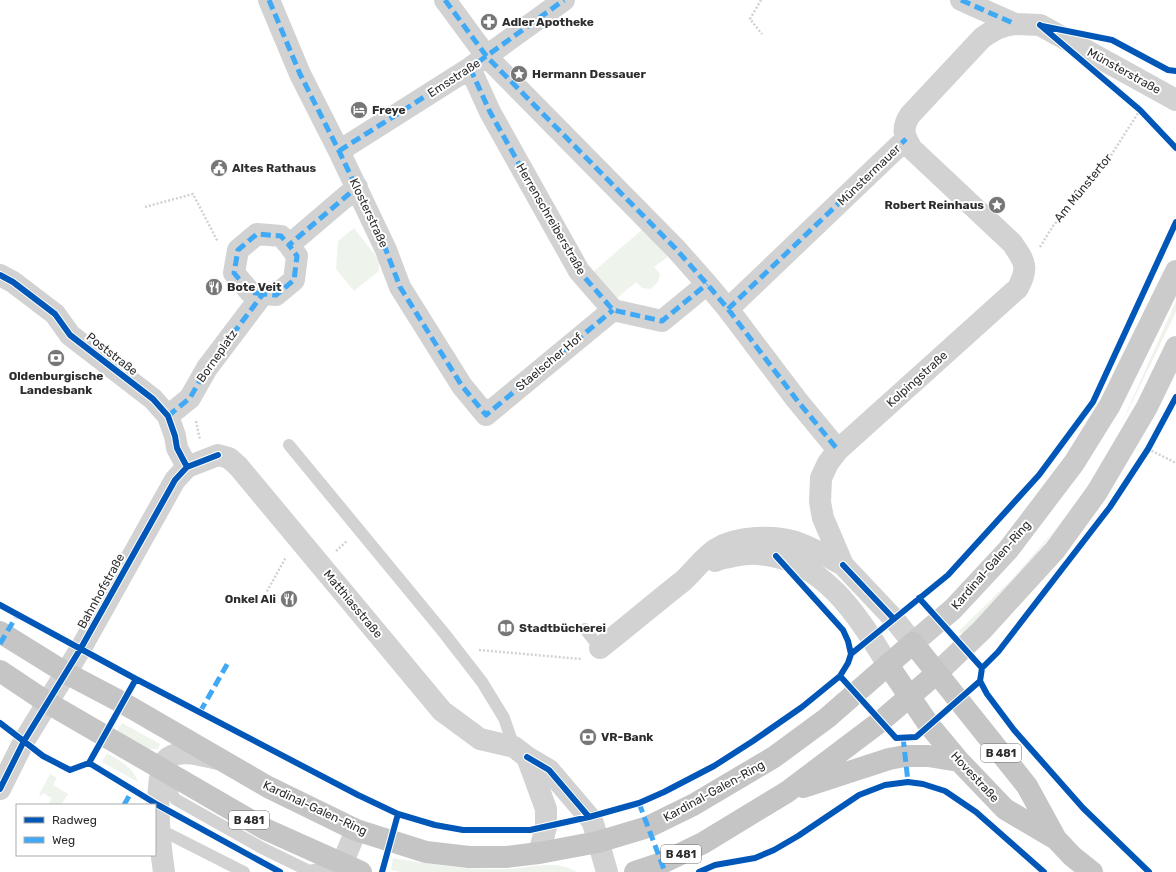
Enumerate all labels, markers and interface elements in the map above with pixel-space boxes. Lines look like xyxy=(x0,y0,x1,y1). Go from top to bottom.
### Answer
pharmacy icon: Adler Apotheke xyxy=(479,12,499,32)
place label: Adler Apotheke xyxy=(502,15,594,29)
street label: Münsterstraße xyxy=(1085,45,1163,97)
street label: Emsstraße xyxy=(425,56,483,100)
place icon: Hermann Dessauer xyxy=(509,64,529,84)
place label: Hermann Dessauer xyxy=(532,67,646,81)
hotel icon: Freye xyxy=(349,100,369,120)
place label: Freye xyxy=(372,103,406,117)
street label: Münstermauer xyxy=(835,141,904,208)
street label: Am Münstertor xyxy=(1051,151,1115,225)
public building icon: Altes Rathaus xyxy=(209,158,229,178)
place label: Altes Rathaus xyxy=(232,161,316,175)
street label: Herrenschreiberstraße xyxy=(513,161,589,278)
street label: Klosterstraße xyxy=(347,176,391,250)
place icon: Robert Reinhaus xyxy=(987,195,1007,215)
place label: Robert Reinhaus xyxy=(884,198,984,212)
restaurant icon: Bote Veit xyxy=(204,277,224,297)
place label: Bote Veit xyxy=(227,280,282,294)
street label: Borneplatz xyxy=(194,327,240,385)
street label: Poststraße xyxy=(84,330,141,378)
street label: Staelscher Hof xyxy=(513,330,585,394)
bank icon: Oldenburgische Landesbank xyxy=(46,348,66,368)
street label: Kolpingstraße xyxy=(884,348,950,410)
place label: Oldenburgische Landesbank xyxy=(9,369,103,397)
street label: Kardinal-Galen-Ring xyxy=(948,518,1034,612)
street label: Bahnhofstraße xyxy=(75,551,128,631)
street label: Matthiasstraße xyxy=(321,567,386,641)
restaurant icon: Onkel Ali xyxy=(279,589,299,609)
place label: Onkel Ali xyxy=(225,592,276,606)
library icon: Stadtbücherei xyxy=(496,618,516,638)
place label: Stadtbücherei xyxy=(519,621,606,635)
bank icon: VR-Bank xyxy=(578,727,598,747)
place label: VR-Bank xyxy=(601,730,653,744)
road number: B 481 xyxy=(981,744,1021,762)
street label: Hovestraße xyxy=(948,749,1002,805)
street label: Kardinal-Galen-Ring xyxy=(661,757,767,825)
street label: Kardinal-Galen-Ring xyxy=(261,778,369,838)
legend xyxy=(16,804,156,856)
road number: B 481 xyxy=(229,811,269,829)
text: Radweg xyxy=(52,813,97,827)
text: Weg xyxy=(52,833,75,847)
road number: B 481 xyxy=(661,845,701,863)

